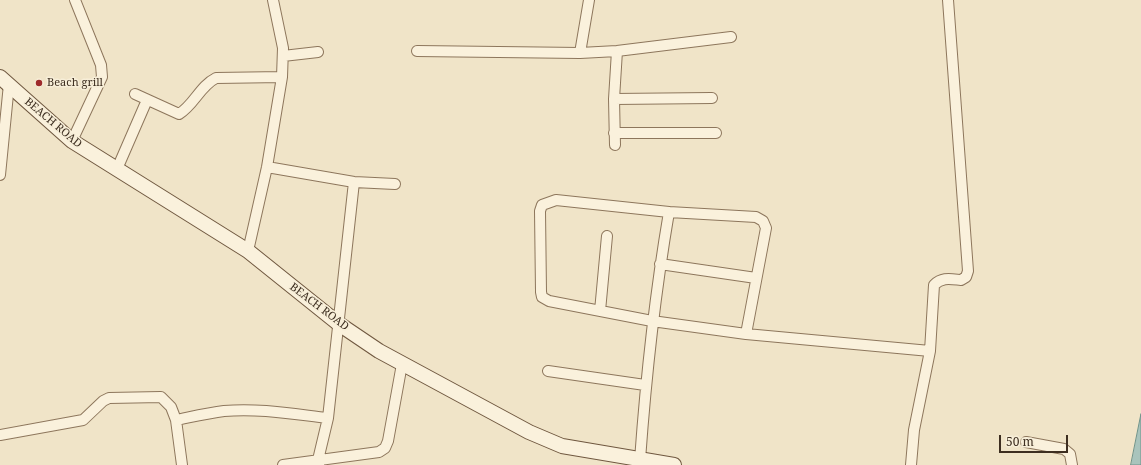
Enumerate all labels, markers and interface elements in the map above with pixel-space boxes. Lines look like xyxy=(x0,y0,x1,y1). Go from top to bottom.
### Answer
place label: Beach grill xyxy=(47,76,103,90)
marker: Beach grill xyxy=(34,78,44,88)
street label: BEACH ROAD xyxy=(22,95,84,151)
street label: BEACH ROAD xyxy=(287,280,351,334)
scale bar xyxy=(1001,427,1070,453)
text: 50 m xyxy=(1006,433,1034,450)

